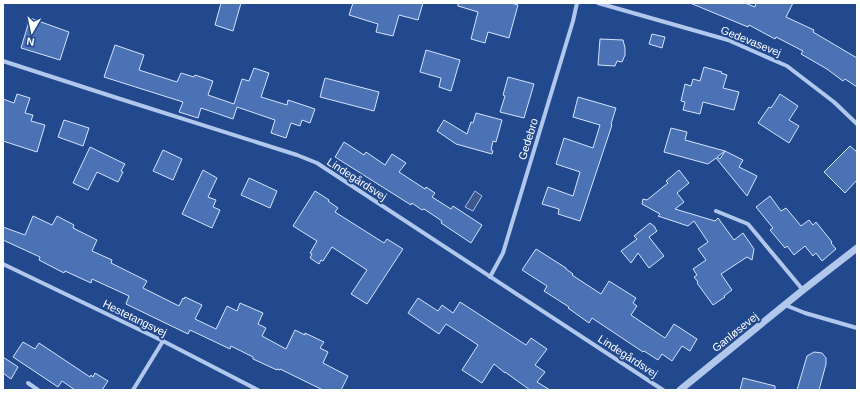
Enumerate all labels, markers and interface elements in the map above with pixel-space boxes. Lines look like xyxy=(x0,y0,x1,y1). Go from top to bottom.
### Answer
north arrow xyxy=(12,12,52,52)
street label: Gedevasevej xyxy=(719,23,783,59)
text: N xyxy=(26,35,35,48)
street label: Gedebro xyxy=(516,117,540,161)
street label: Lindegårdsvej xyxy=(325,155,389,203)
street label: Hestetangsvej xyxy=(101,297,169,339)
street label: Ganløsevej xyxy=(710,310,760,354)
street label: Lindegårdsvej xyxy=(596,332,660,380)

